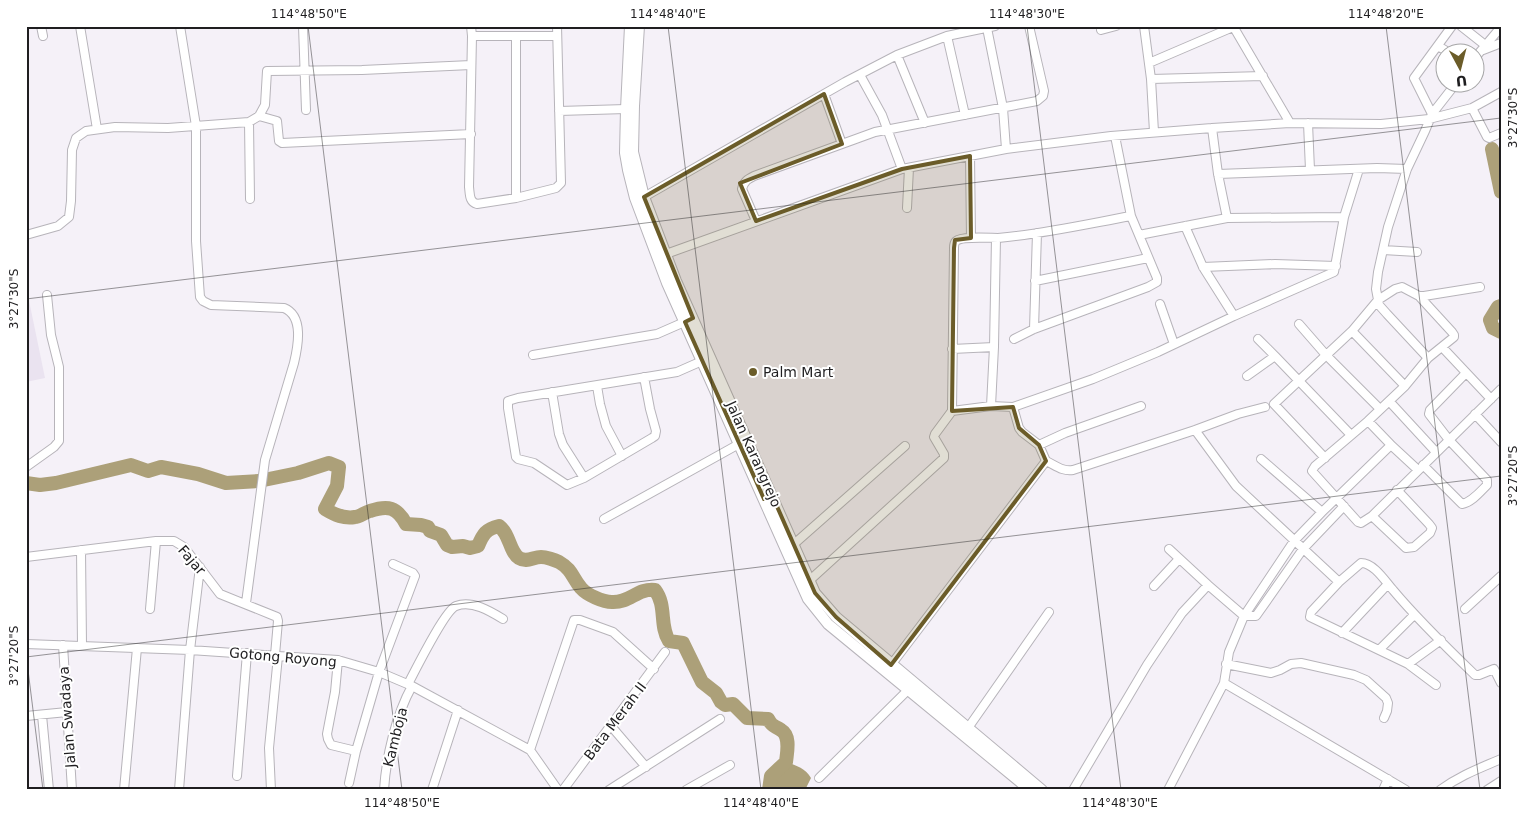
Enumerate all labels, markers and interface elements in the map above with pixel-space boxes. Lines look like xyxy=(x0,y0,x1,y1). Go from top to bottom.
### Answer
text: 114°48'50"E xyxy=(271,7,347,21)
text: 114°48'40"E xyxy=(630,7,706,21)
text: 114°48'30"E xyxy=(989,7,1065,21)
text: 114°48'20"E xyxy=(1348,7,1424,21)
north arrow xyxy=(1434,42,1484,92)
text: U xyxy=(1455,72,1468,90)
text: 3°27'30"S xyxy=(1506,88,1520,148)
text: 3°27'30"S xyxy=(7,269,21,329)
place label: Palm Mart xyxy=(763,364,834,380)
marker: Palm Mart xyxy=(747,366,759,378)
street label: Jalan Karangrejo xyxy=(723,397,785,510)
text: 3°27'20"S xyxy=(1506,446,1520,506)
street label: Fajar xyxy=(175,542,209,578)
text: 3°27'20"S xyxy=(7,626,21,686)
street label: Gotong Royong xyxy=(229,644,337,670)
street label: Jalan Swadaya xyxy=(55,666,79,769)
street label: Bata Merah II xyxy=(581,679,649,763)
street label: Kamboja xyxy=(380,705,410,769)
text: 114°48'50"E xyxy=(364,796,440,810)
text: 114°48'40"E xyxy=(723,796,799,810)
text: 114°48'30"E xyxy=(1082,796,1158,810)

